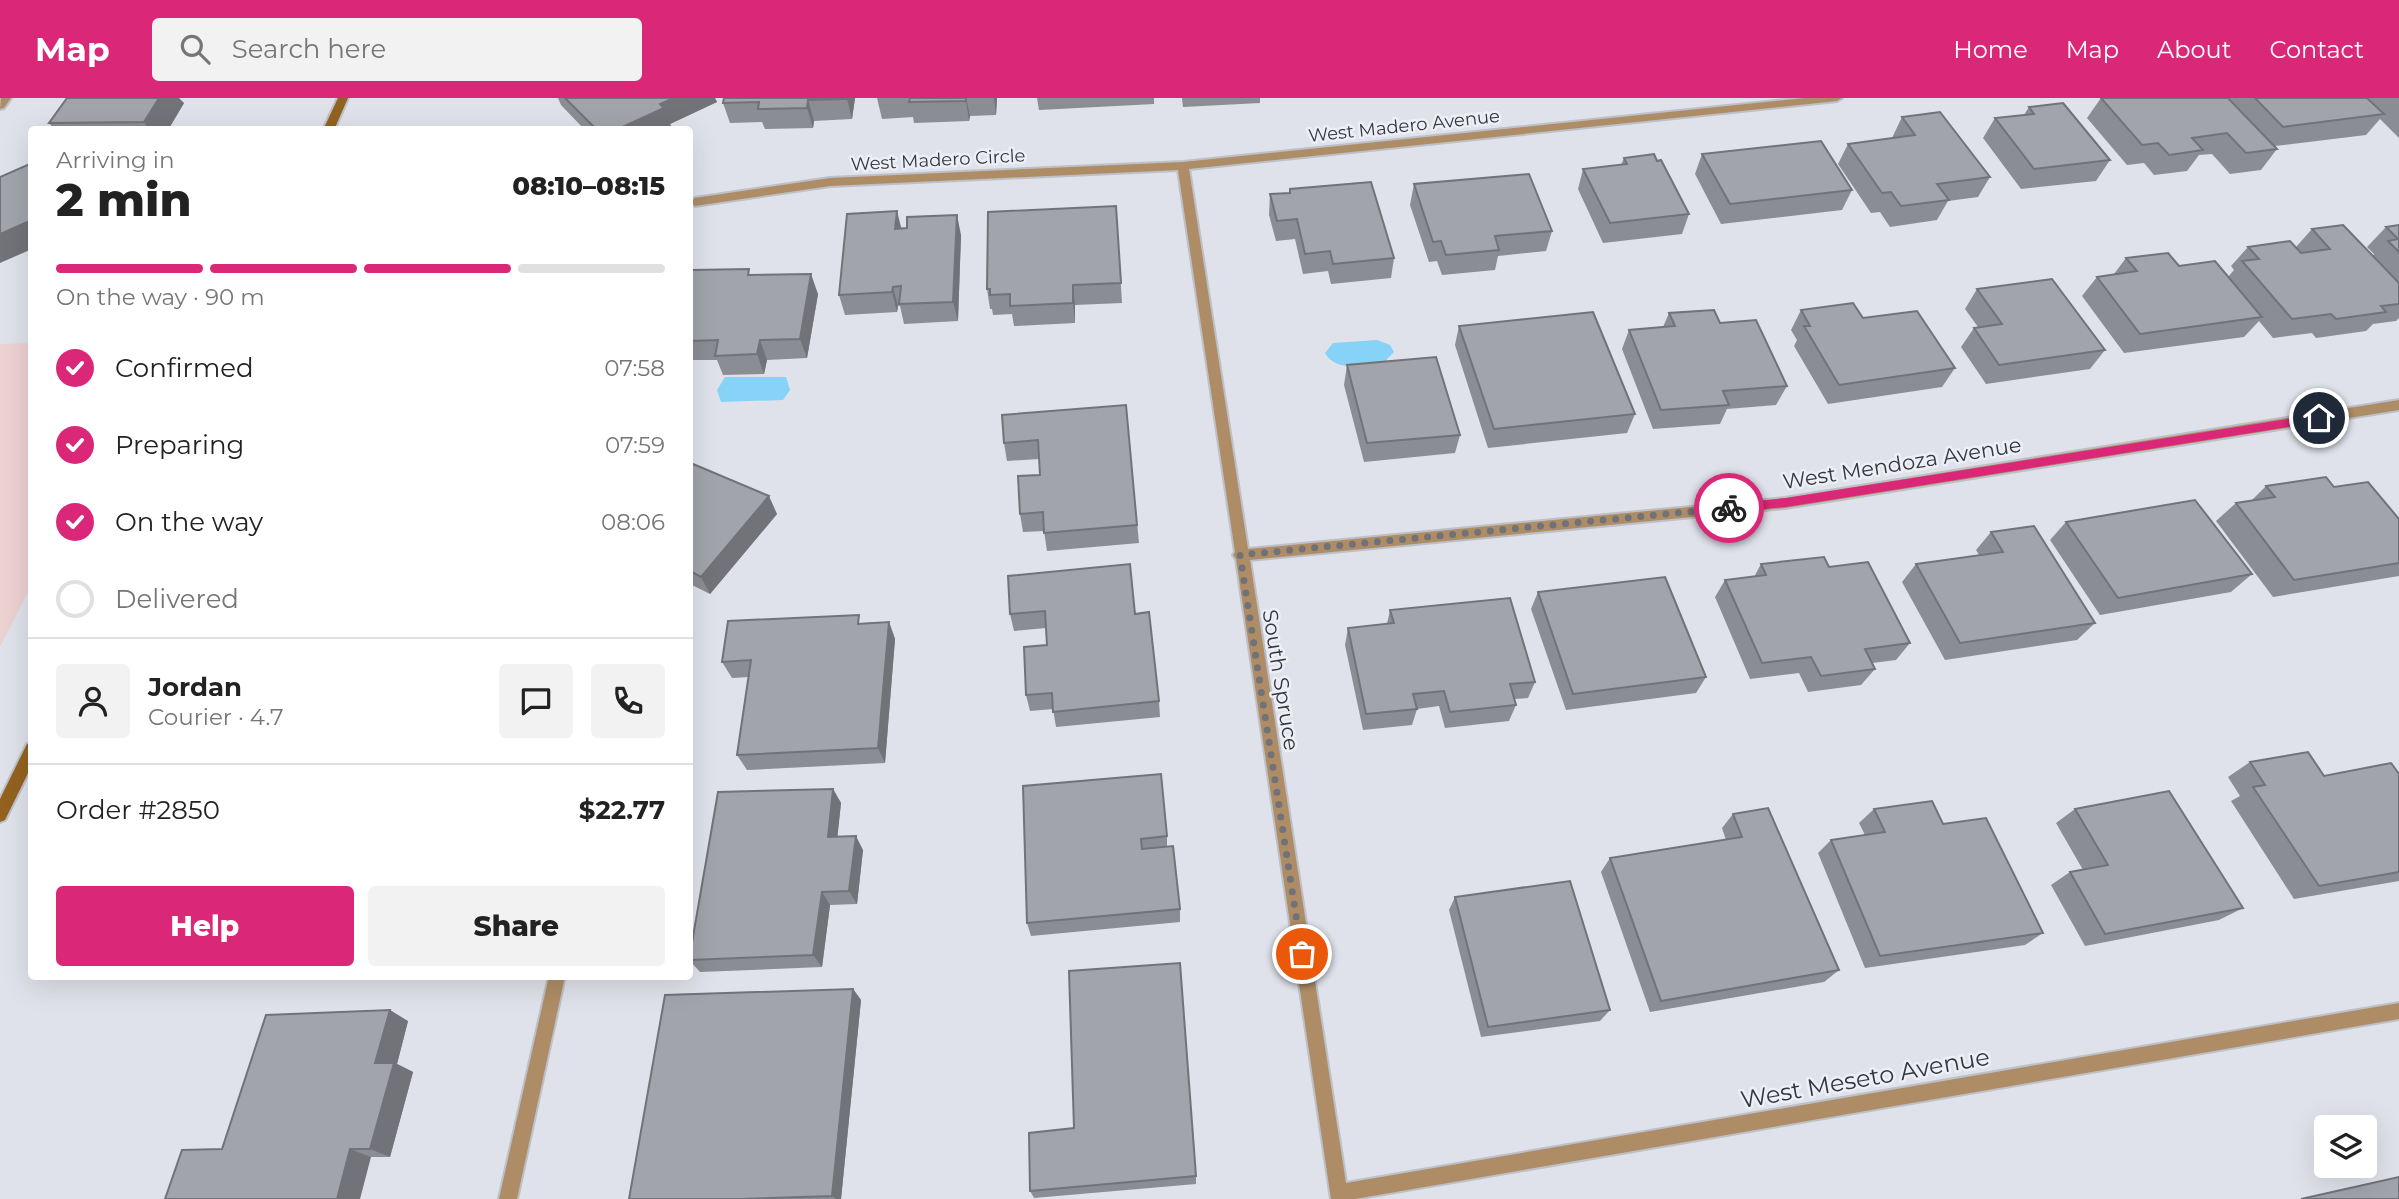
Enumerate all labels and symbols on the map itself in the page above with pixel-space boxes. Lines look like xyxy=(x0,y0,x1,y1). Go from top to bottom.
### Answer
street label: West Madero Avenue xyxy=(1307,105,1501,147)
street label: West Madero Circle xyxy=(850,144,1026,176)
pin xyxy=(2289,388,2349,448)
street label: West Mendoza Avenue xyxy=(1781,432,2023,494)
courier xyxy=(1694,473,1764,543)
street label: South Spruce xyxy=(1258,608,1304,752)
pin xyxy=(1272,924,1332,984)
street label: West Meseto Avenue xyxy=(1738,1042,1992,1114)

